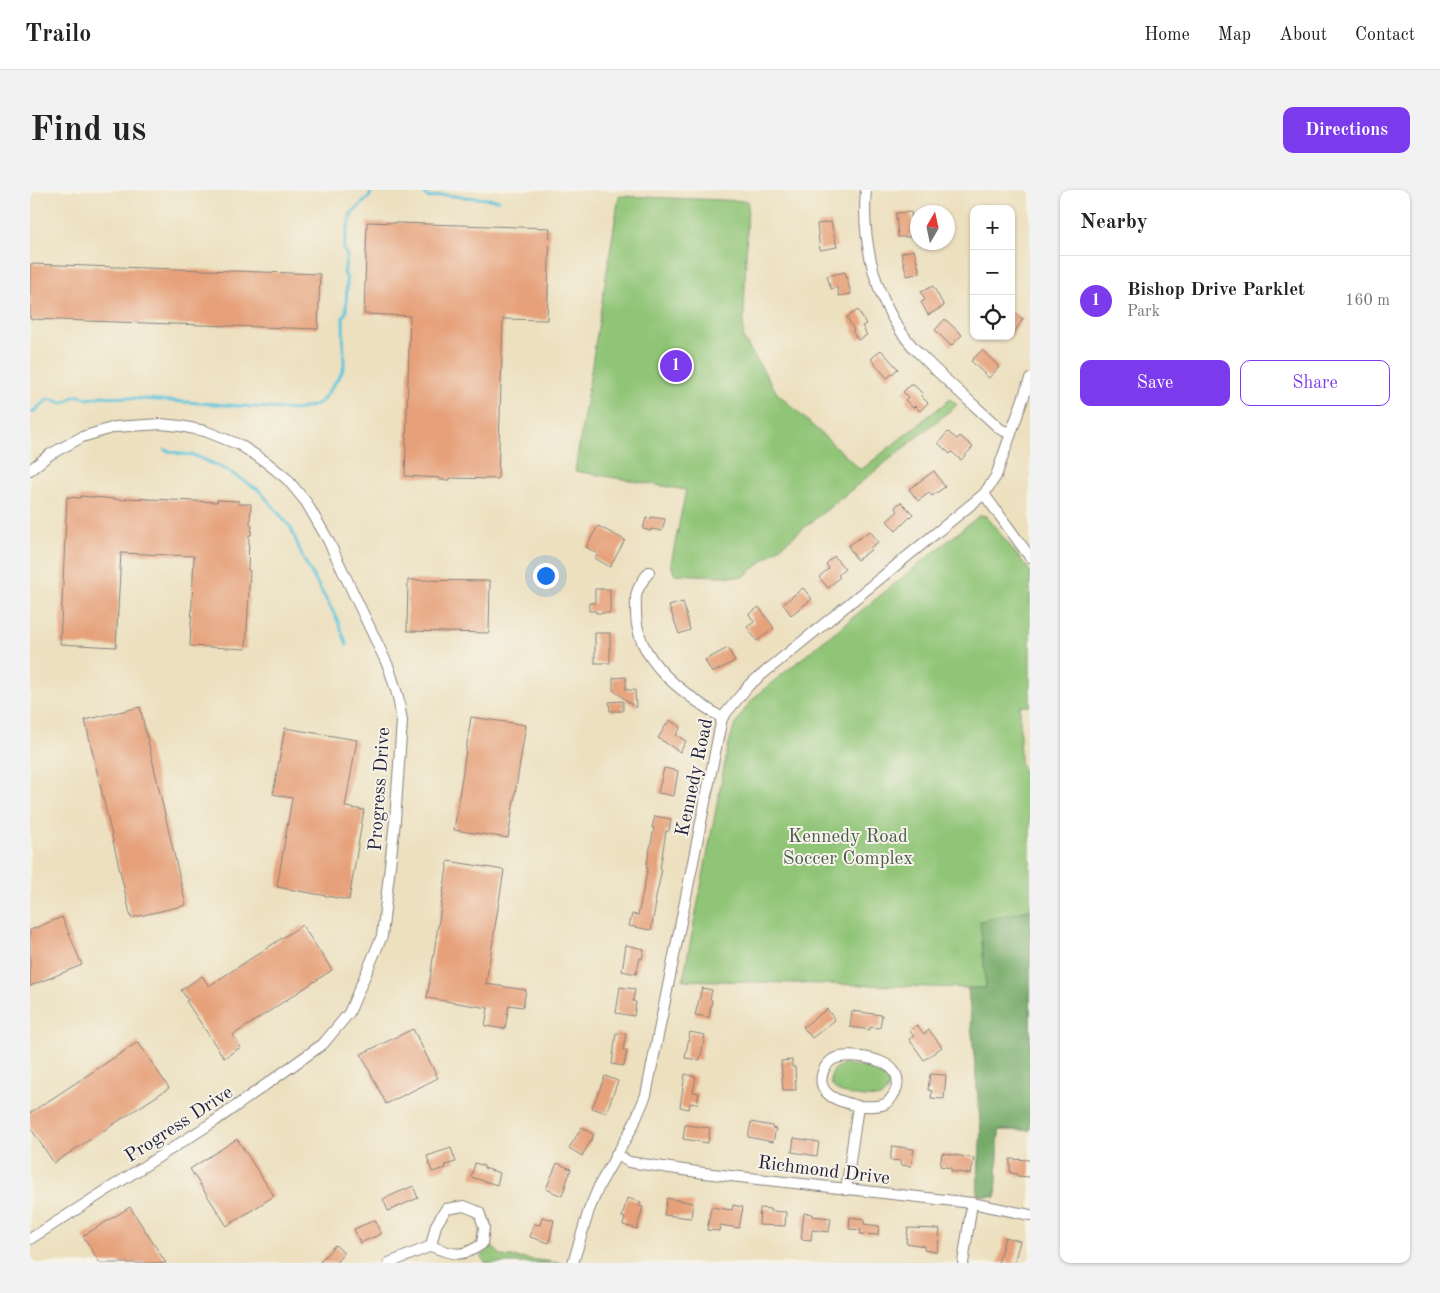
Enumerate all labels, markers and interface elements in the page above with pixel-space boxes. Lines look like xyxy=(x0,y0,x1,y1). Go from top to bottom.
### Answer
text: Trailo xyxy=(25,23,91,47)
text: Home xyxy=(1144,26,1190,44)
text: Map xyxy=(1218,26,1251,44)
text: About xyxy=(1279,26,1327,44)
text: Contact xyxy=(1355,26,1415,44)
button: Directions xyxy=(1283,107,1410,153)
text: Find us xyxy=(30,113,146,148)
north arrow xyxy=(910,205,955,250)
map controls xyxy=(970,205,1015,340)
button: + xyxy=(970,205,1015,250)
text: Nearby xyxy=(1080,212,1148,233)
button: − xyxy=(970,250,1015,295)
text: Bishop Drive Parklet xyxy=(1127,281,1305,300)
text: 1 xyxy=(1091,293,1101,309)
text: 160 m xyxy=(1345,293,1390,309)
button: locate xyxy=(970,295,1015,340)
text: Park xyxy=(1127,304,1160,320)
pin: 1 xyxy=(660,347,692,385)
button: Save xyxy=(1080,360,1230,406)
button: Share xyxy=(1240,360,1390,406)
your location xyxy=(533,563,559,589)
street label: Kennedy Road xyxy=(674,717,717,838)
street label: Progress Drive xyxy=(367,726,394,852)
park label: Kennedy Road Soccer Complex xyxy=(783,828,913,869)
street label: Progress Drive xyxy=(122,1083,237,1167)
street label: Richmond Drive xyxy=(757,1154,891,1189)

